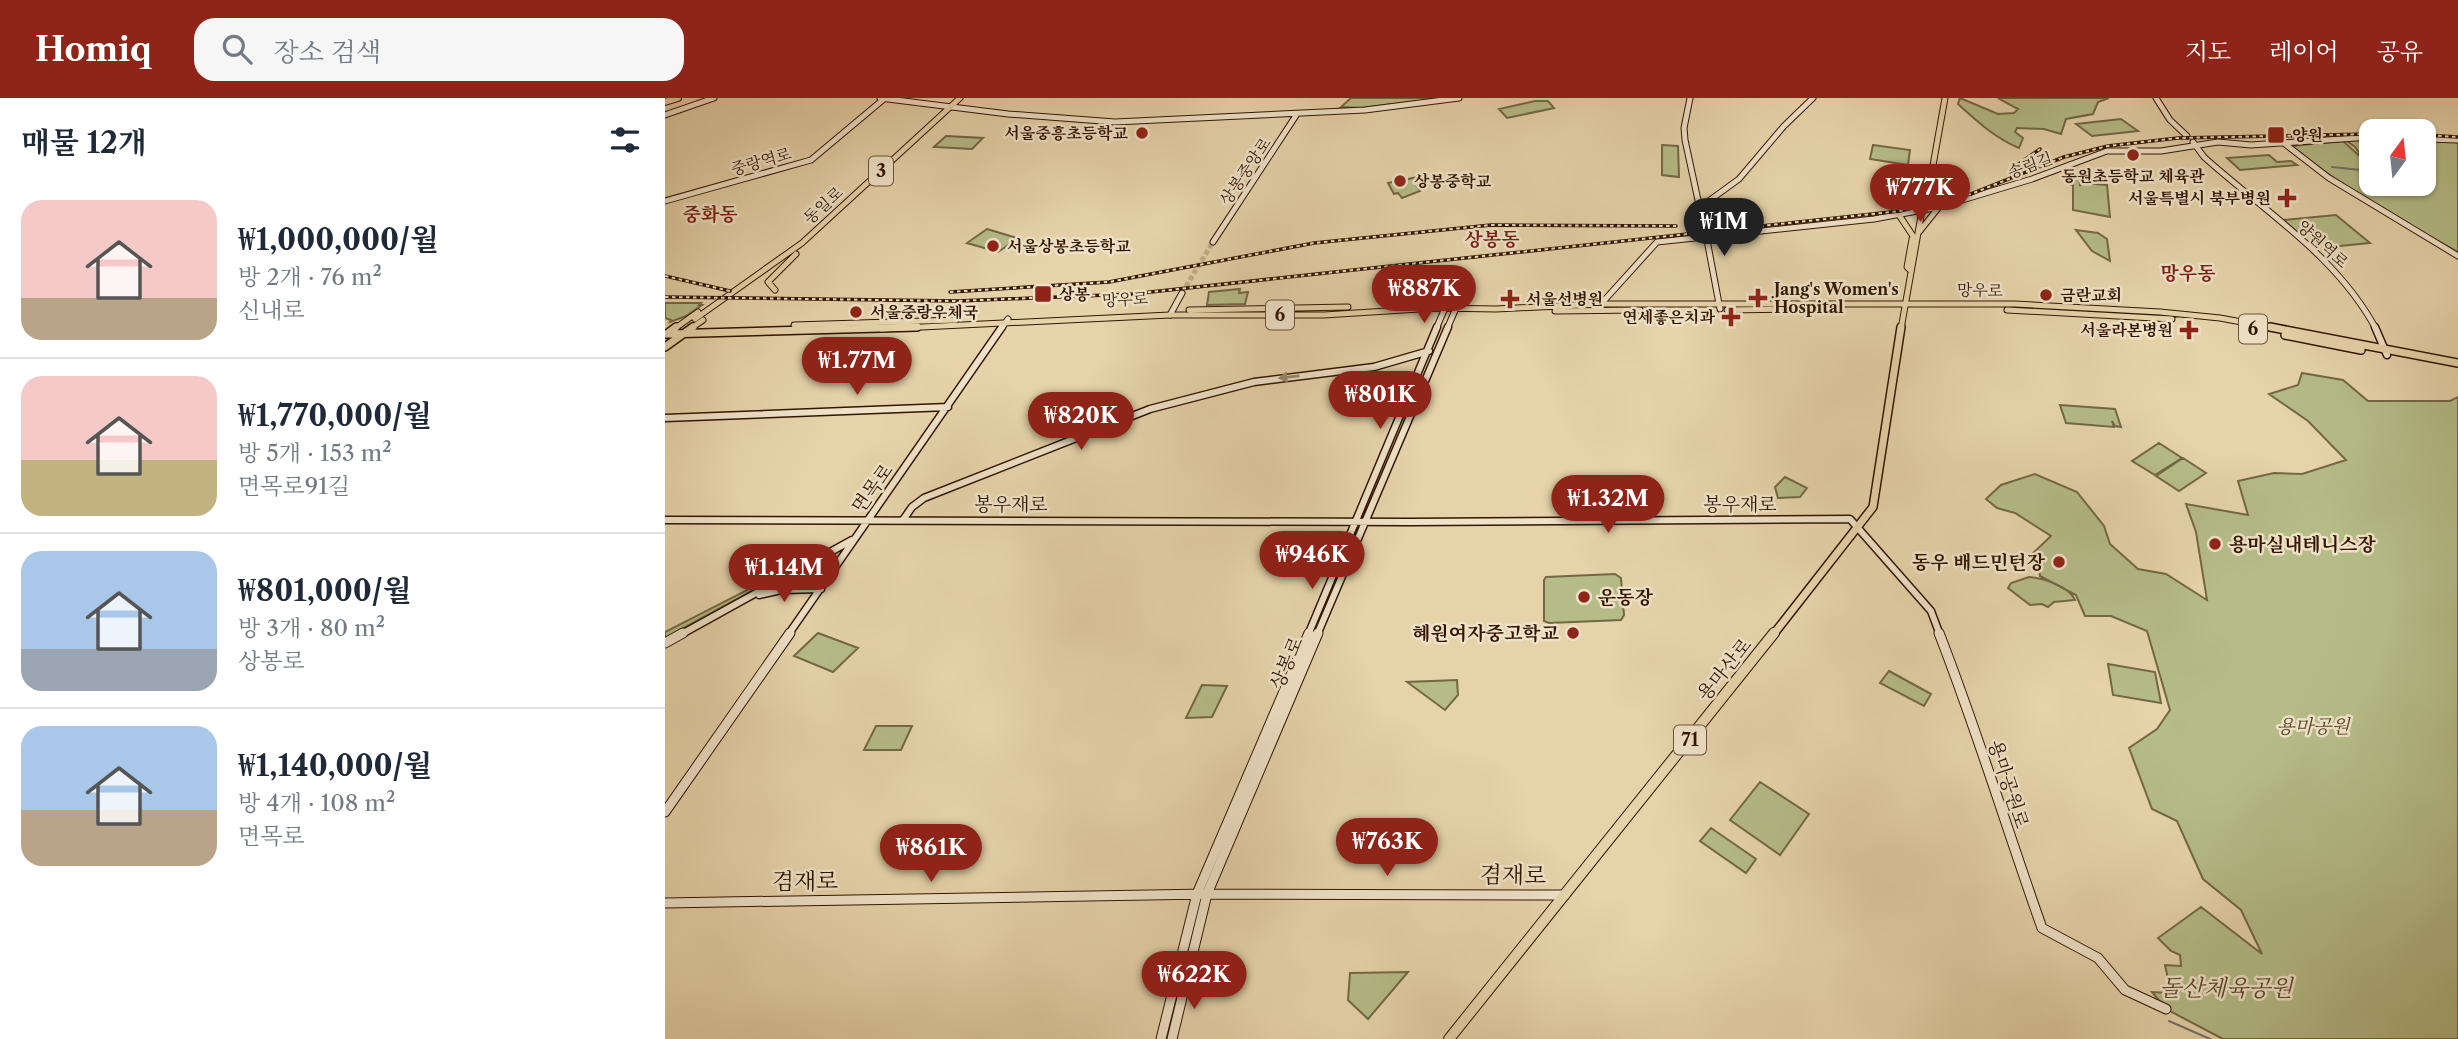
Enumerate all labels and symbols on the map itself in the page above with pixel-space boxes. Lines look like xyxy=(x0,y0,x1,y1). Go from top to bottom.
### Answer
north arrow xyxy=(2359,119,2436,196)
place label: 서울중흥초등학교 xyxy=(1004,123,1129,143)
marker: 서울중흥초등학교 xyxy=(1134,125,1150,141)
marker: 양원 xyxy=(2266,125,2286,145)
place label: 양원 xyxy=(2292,125,2323,145)
street label: 상봉중앙로 xyxy=(1215,133,1275,209)
street label: 중랑역로 xyxy=(729,143,794,179)
marker: 동원초등학교 체육관 xyxy=(2125,147,2141,163)
street label: 송림길 xyxy=(2005,148,2055,182)
road number: 3 xyxy=(869,156,893,186)
pin: ₩777K xyxy=(1871,164,1969,224)
place label: 동원초등학교 체육관 xyxy=(2061,166,2205,186)
place label: 상봉중학교 xyxy=(1414,171,1492,191)
marker: 상봉중학교 xyxy=(1392,173,1408,189)
street label: 동일로 xyxy=(799,182,847,228)
place label: 서울특별시 북부병원 xyxy=(2128,188,2271,208)
marker: 서울특별시 북부병원 xyxy=(2277,188,2297,208)
pin: ₩1M xyxy=(1690,198,1758,258)
district label: 중화동 xyxy=(682,203,738,226)
street label: 양원역로 xyxy=(2293,216,2353,272)
district label: 상봉동 xyxy=(1464,228,1520,251)
place label: 서울상봉초등학교 xyxy=(1007,236,1131,256)
marker: 서울상봉초등학교 xyxy=(985,238,1001,254)
district label: 망우동 xyxy=(2160,262,2216,285)
pin: ₩887K xyxy=(1375,266,1473,325)
place label: Jang's Women's Hospital xyxy=(1771,279,1899,317)
street label: 망우로 xyxy=(1957,280,2004,300)
marker: 상봉 xyxy=(1033,284,1053,304)
place label: 상봉 xyxy=(1059,284,1090,304)
place label: 금란교회 xyxy=(2060,285,2122,305)
marker: 금란교회 xyxy=(2038,287,2054,303)
street label: 망우로 xyxy=(1101,288,1149,310)
marker: Jang's Women's Hospital xyxy=(1748,288,1768,308)
marker: 서울선병원 xyxy=(1500,289,1520,309)
place label: 서울선병원 xyxy=(1526,289,1603,309)
road number: 6 xyxy=(1266,300,1294,330)
place label: 서울중랑우체국 xyxy=(870,302,979,322)
marker: 서울중랑우체국 xyxy=(848,304,864,320)
place label: 연세좋은치과 xyxy=(1622,307,1716,327)
marker: 연세좋은치과 xyxy=(1721,307,1741,327)
road number: 6 xyxy=(2239,314,2267,344)
place label: 서울라본병원 xyxy=(2080,320,2173,340)
marker: 서울라본병원 xyxy=(2179,320,2199,340)
pin: ₩1.77M xyxy=(800,338,914,397)
one-way arrow xyxy=(1278,372,1300,383)
pin: ₩801K xyxy=(1331,372,1429,431)
pin: ₩820K xyxy=(1032,392,1130,452)
street label: 면목로 xyxy=(847,459,898,517)
pin: ₩1.32M xyxy=(1551,476,1665,535)
street label: 봉우재로 xyxy=(974,493,1048,516)
street label: 봉우재로 xyxy=(1703,493,1777,516)
pin: ₩946K xyxy=(1263,532,1361,591)
place label: 용마실내테니스장 xyxy=(2229,533,2376,556)
marker: 용마실내테니스장 xyxy=(2207,536,2223,552)
pin: ₩1.14M xyxy=(727,545,841,604)
place label: 동우 배드민턴장 xyxy=(1912,551,2046,574)
marker: 동우 배드민턴장 xyxy=(2051,554,2067,570)
place label: 운동장 xyxy=(1598,586,1654,609)
marker: 운동장 xyxy=(1576,589,1592,605)
place label: 혜원여자중고학교 xyxy=(1412,622,1559,645)
marker: 혜원여자중고학교 xyxy=(1565,625,1581,641)
street label: 상봉로 xyxy=(1265,633,1308,693)
street label: 용마산로 xyxy=(1692,634,1756,705)
park label: 용마공원 xyxy=(2276,715,2351,738)
road number: 71 xyxy=(1674,726,1706,754)
street label: 용마공원로 xyxy=(1983,737,2034,831)
pin: ₩763K xyxy=(1338,818,1436,878)
pin: ₩861K xyxy=(882,824,980,884)
street label: 겸재로 xyxy=(1479,860,1547,890)
street label: 겸재로 xyxy=(772,867,838,895)
pin: ₩622K xyxy=(1145,951,1243,1011)
park label: 돌산체육공원 xyxy=(2159,974,2294,1002)

